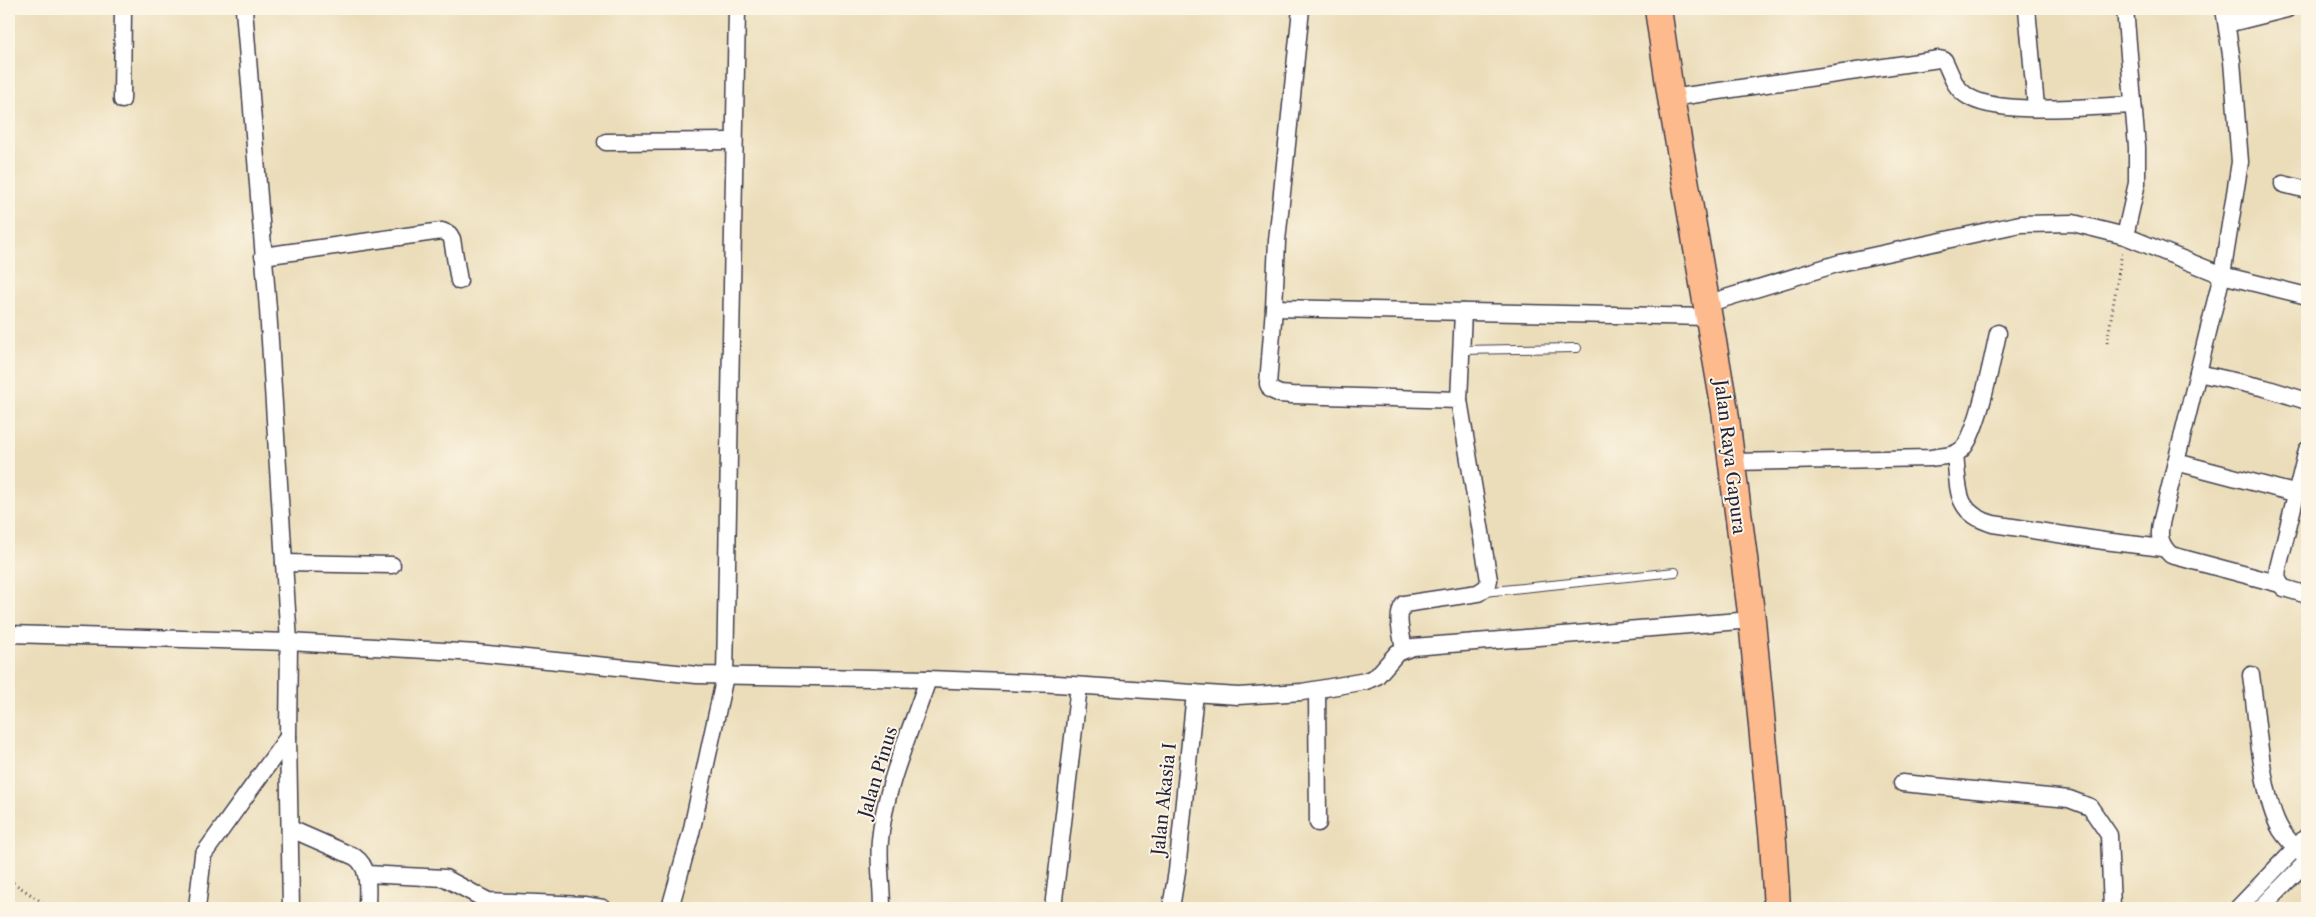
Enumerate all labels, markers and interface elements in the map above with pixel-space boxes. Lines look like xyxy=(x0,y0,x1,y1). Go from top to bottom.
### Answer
street label: Jalan Raya Gapura xyxy=(1709,376,1750,536)
street label: Jalan Pinus xyxy=(853,724,902,823)
street label: Jalan Akasia I xyxy=(1147,742,1181,859)

